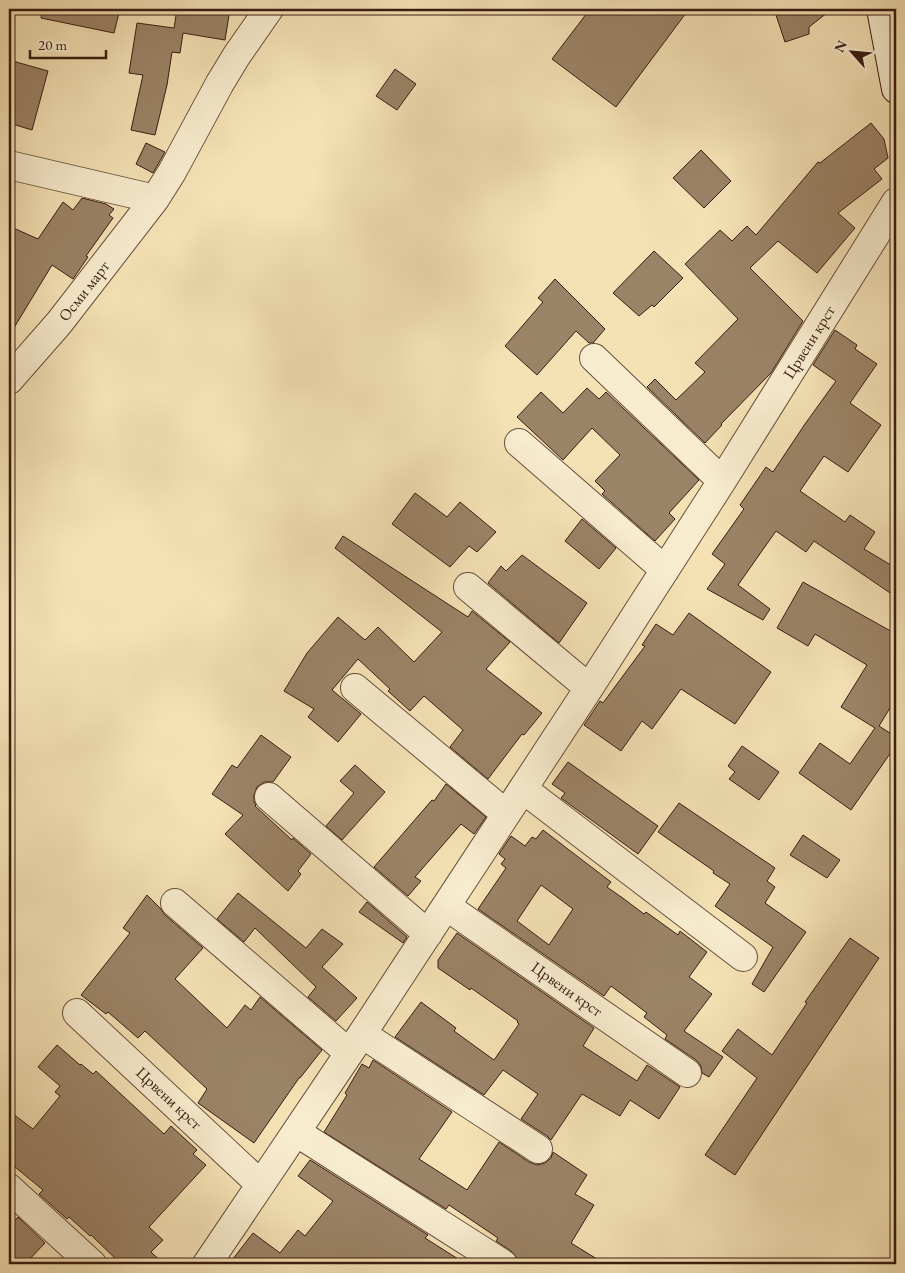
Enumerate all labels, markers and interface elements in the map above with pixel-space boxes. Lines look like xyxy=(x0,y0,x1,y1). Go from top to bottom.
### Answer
scale bar xyxy=(30,28,106,60)
north arrow xyxy=(828,28,878,78)
text: 20 m xyxy=(38,35,67,54)
text: N xyxy=(830,36,851,55)
street label: Осми март xyxy=(54,256,115,326)
street label: Црвени крст xyxy=(778,301,840,383)
street label: Црвени крст xyxy=(527,957,607,1022)
street label: Црвени крст xyxy=(132,1062,207,1134)

